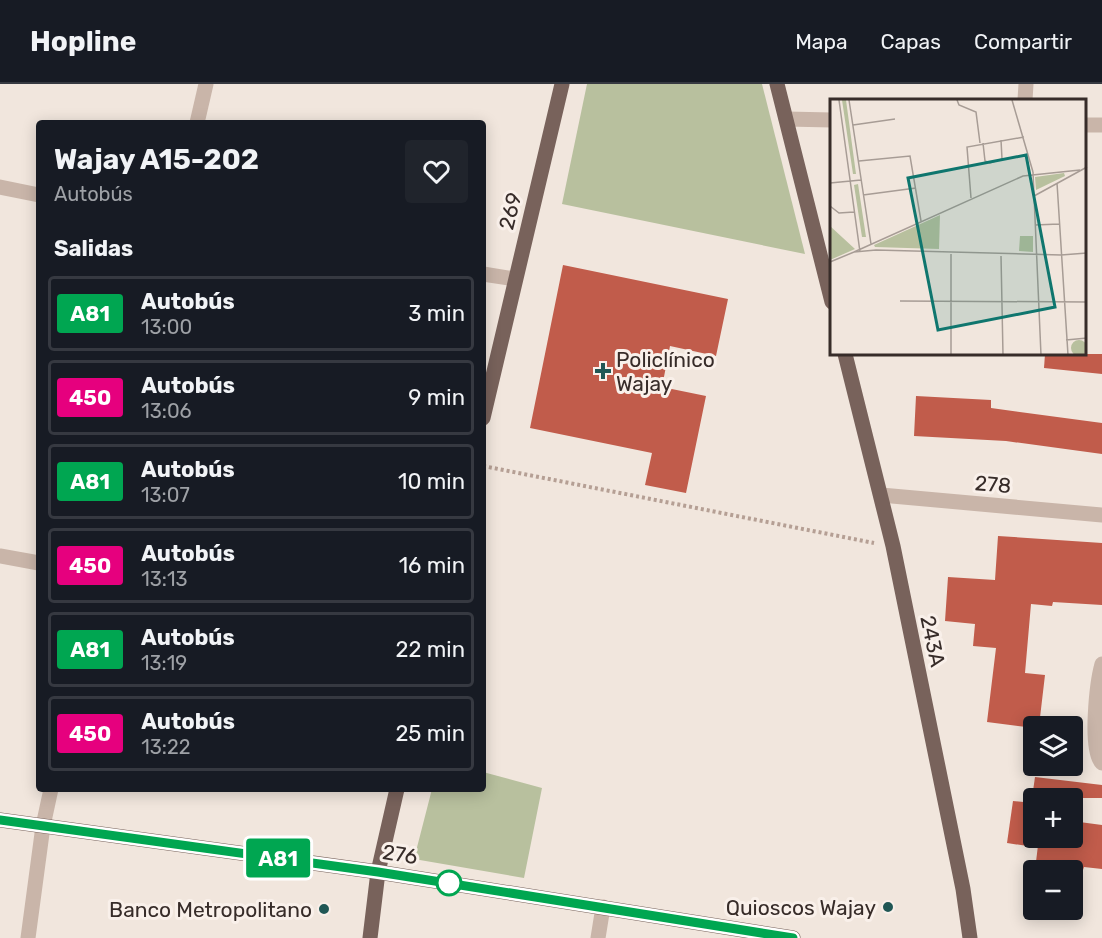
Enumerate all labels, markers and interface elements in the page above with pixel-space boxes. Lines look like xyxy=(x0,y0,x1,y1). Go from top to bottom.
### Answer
text: Hopline xyxy=(30,25,136,58)
text: Mapa xyxy=(795,29,848,54)
text: Capas xyxy=(881,29,941,54)
text: Compartir xyxy=(974,29,1072,54)
inset map xyxy=(830,99,1087,356)
button: heart xyxy=(405,140,468,203)
text: Wajay A15-202 xyxy=(54,143,259,176)
text: Autobús xyxy=(54,182,133,206)
street label: 269 xyxy=(493,190,527,232)
text: Salidas xyxy=(54,235,133,262)
text: Autobús xyxy=(141,288,235,315)
text: 3 min xyxy=(408,300,465,327)
text: A81 xyxy=(70,301,110,326)
text: 13:00 xyxy=(141,315,192,339)
place label: Policlínico Wajay xyxy=(616,347,715,396)
marker: Policlínico Wajay xyxy=(594,362,612,380)
text: Autobús xyxy=(141,372,235,399)
text: 9 min xyxy=(408,384,465,411)
text: 450 xyxy=(69,385,111,410)
text: 13:06 xyxy=(141,399,192,423)
text: Autobús xyxy=(141,456,235,483)
text: 10 min xyxy=(398,468,465,495)
text: A81 xyxy=(70,469,110,494)
street label: 278 xyxy=(974,470,1012,498)
text: 13:07 xyxy=(141,483,190,507)
text: Autobús xyxy=(141,540,235,567)
text: 16 min xyxy=(399,552,465,579)
text: 450 xyxy=(69,553,111,578)
text: 13:13 xyxy=(141,567,187,591)
street label: 243A xyxy=(915,613,951,669)
text: Autobús xyxy=(141,624,235,651)
text: 22 min xyxy=(396,636,465,663)
text: A81 xyxy=(70,637,110,662)
text: 13:19 xyxy=(141,651,187,675)
text: Autobús xyxy=(141,708,235,735)
map controls xyxy=(1023,716,1083,920)
button: layers xyxy=(1023,716,1083,776)
text: 25 min xyxy=(395,720,465,747)
text: 450 xyxy=(69,721,111,746)
text: 13:22 xyxy=(141,735,190,759)
button: + xyxy=(1023,788,1083,848)
line badge: A81 xyxy=(244,838,312,878)
street label: 276 xyxy=(381,839,419,869)
text: A81 xyxy=(258,846,298,871)
button: − xyxy=(1023,860,1083,920)
unlabelled marker xyxy=(436,870,462,896)
place label: Quioscos Wajay xyxy=(726,895,876,920)
place label: Banco Metropolitano xyxy=(109,897,312,922)
marker: Quioscos Wajay xyxy=(881,900,895,914)
marker: Banco Metropolitano xyxy=(317,902,331,916)

